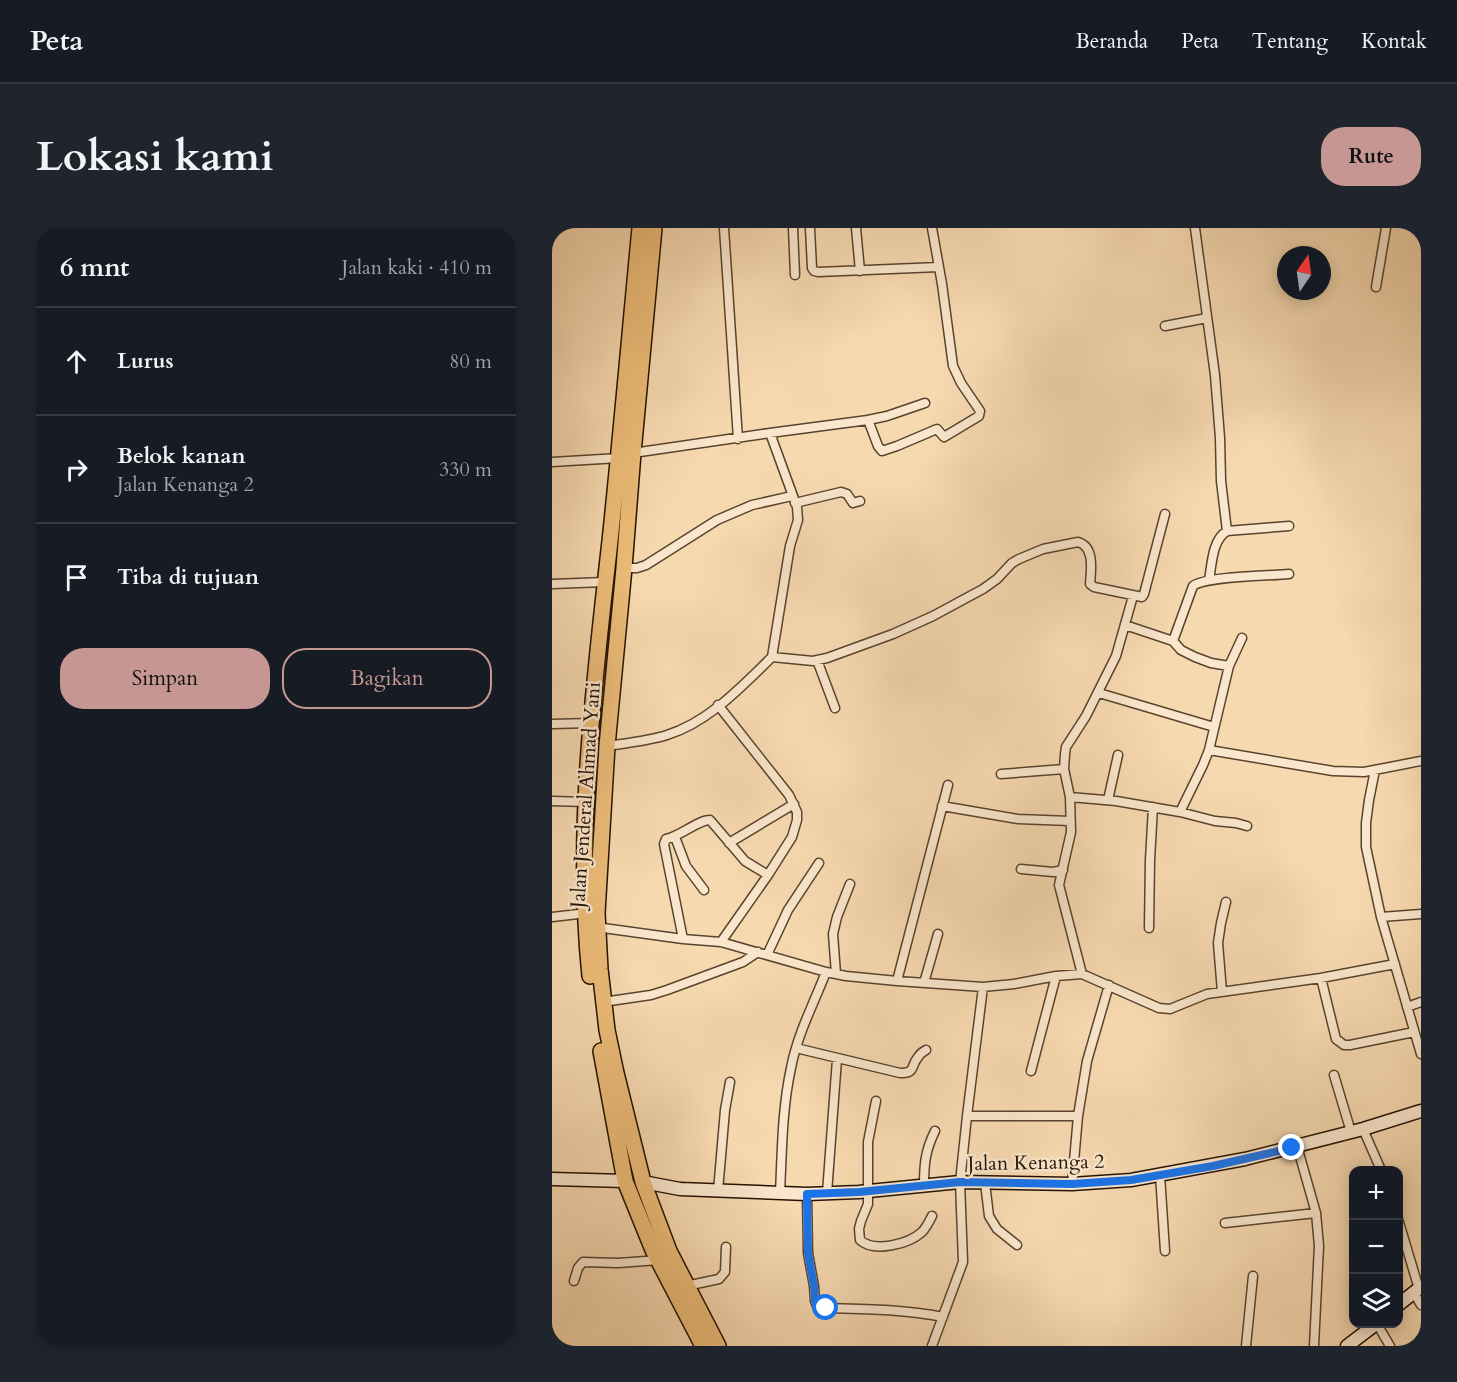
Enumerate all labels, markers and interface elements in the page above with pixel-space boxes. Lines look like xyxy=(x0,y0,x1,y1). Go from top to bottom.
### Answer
text: Peta xyxy=(30,22,83,60)
text: Beranda xyxy=(1075,27,1148,56)
text: Peta xyxy=(1181,27,1219,56)
text: Tentang xyxy=(1252,27,1328,56)
text: Kontak xyxy=(1361,27,1427,56)
button: Rute xyxy=(1321,127,1421,186)
text: Lokasi kami xyxy=(36,128,274,185)
north arrow xyxy=(1277,246,1331,300)
text: 6 mnt xyxy=(60,250,129,285)
text: Jalan kaki · 410 m xyxy=(342,254,492,281)
icon: ahead xyxy=(60,345,93,378)
text: Lurus xyxy=(117,346,174,376)
text: 80 m xyxy=(449,348,492,375)
text: Belok kanan xyxy=(117,441,246,471)
icon: right xyxy=(60,453,93,486)
text: 330 m xyxy=(439,456,492,483)
text: Jalan Kenanga 2 xyxy=(117,471,254,498)
icon: arrive xyxy=(60,561,93,594)
text: Tiba di tujuan xyxy=(117,562,259,592)
button: Simpan xyxy=(60,648,270,709)
button: Bagikan xyxy=(282,648,492,709)
street label: Jalan Jenderal Ahmad Yani xyxy=(564,681,607,912)
route end xyxy=(1278,1134,1304,1160)
street label: Jalan Kenanga 2 xyxy=(964,1148,1105,1177)
map controls xyxy=(1349,1166,1403,1328)
button: + xyxy=(1349,1166,1403,1220)
button: − xyxy=(1349,1220,1403,1274)
button: layers xyxy=(1349,1274,1403,1328)
route start xyxy=(812,1294,838,1320)

